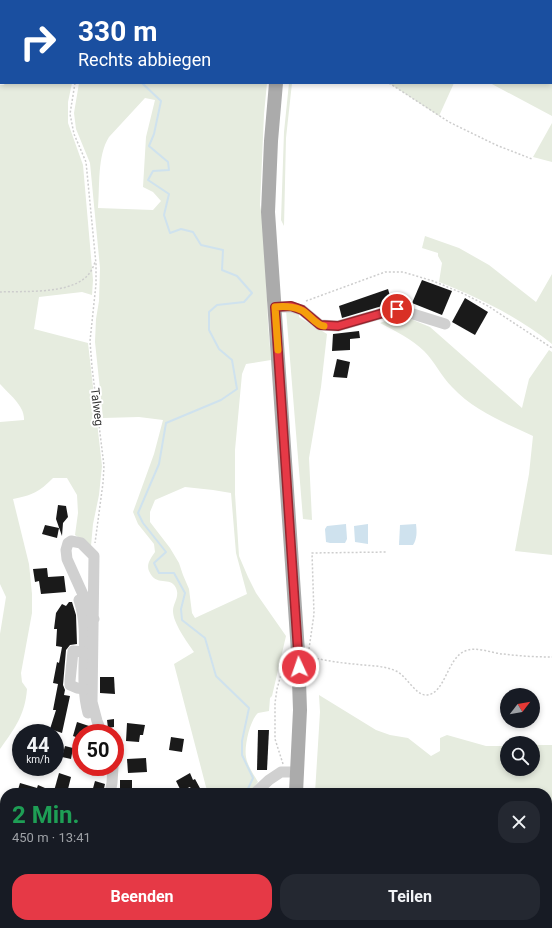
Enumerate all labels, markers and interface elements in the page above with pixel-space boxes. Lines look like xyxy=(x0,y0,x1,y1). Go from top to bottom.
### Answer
text: 330 m xyxy=(78,15,157,48)
icon: right xyxy=(12,16,64,68)
text: Rechts abbiegen xyxy=(78,49,211,70)
pin xyxy=(380,292,414,326)
icon: arrive xyxy=(386,298,408,320)
street label: Talweg xyxy=(88,387,106,427)
position arrow xyxy=(278,646,320,688)
north arrow xyxy=(500,688,540,728)
map controls xyxy=(500,688,540,776)
speed limit sign: 50 xyxy=(72,724,124,776)
text: 44 xyxy=(27,733,49,757)
button: search xyxy=(500,736,540,776)
text: km/h xyxy=(26,754,50,765)
text: 2 Min. xyxy=(12,801,80,829)
button: close xyxy=(498,801,540,843)
text: 450 m · 13:41 xyxy=(12,830,91,845)
button: Beenden xyxy=(12,874,272,920)
button: Teilen xyxy=(280,874,540,920)

